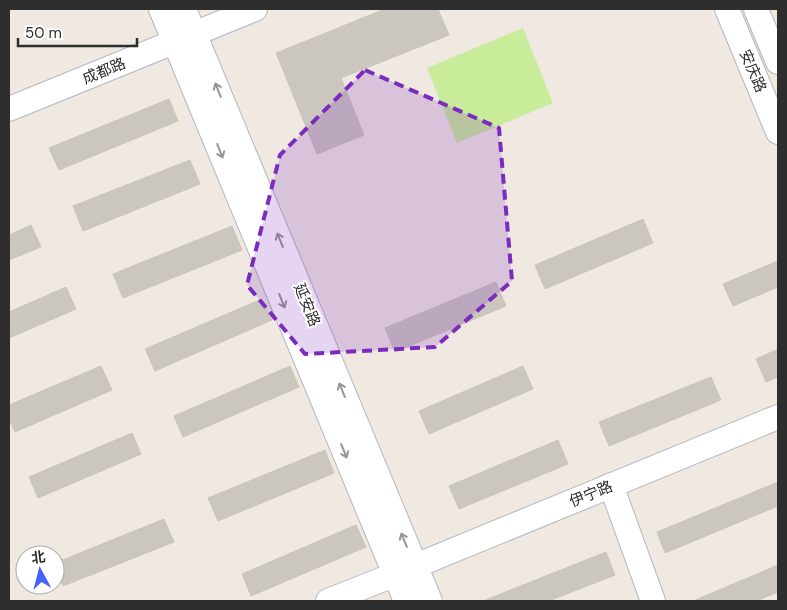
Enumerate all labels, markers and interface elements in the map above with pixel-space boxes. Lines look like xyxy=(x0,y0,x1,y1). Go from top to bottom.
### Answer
scale bar xyxy=(18,15,136,47)
text: 50 m xyxy=(25,23,62,43)
street label: 安庆路 xyxy=(735,46,771,96)
street label: 成都路 xyxy=(79,53,129,89)
one-way arrow xyxy=(212,83,222,98)
one-way arrow xyxy=(215,143,225,158)
one-way arrow xyxy=(274,233,284,248)
street label: 延安路 xyxy=(289,280,325,330)
one-way arrow xyxy=(277,293,287,308)
one-way arrow xyxy=(336,383,346,398)
one-way arrow xyxy=(339,443,349,458)
street label: 伊宁路 xyxy=(566,476,616,512)
one-way arrow xyxy=(399,533,408,548)
north arrow xyxy=(15,545,65,595)
text: 北 xyxy=(30,547,46,567)

